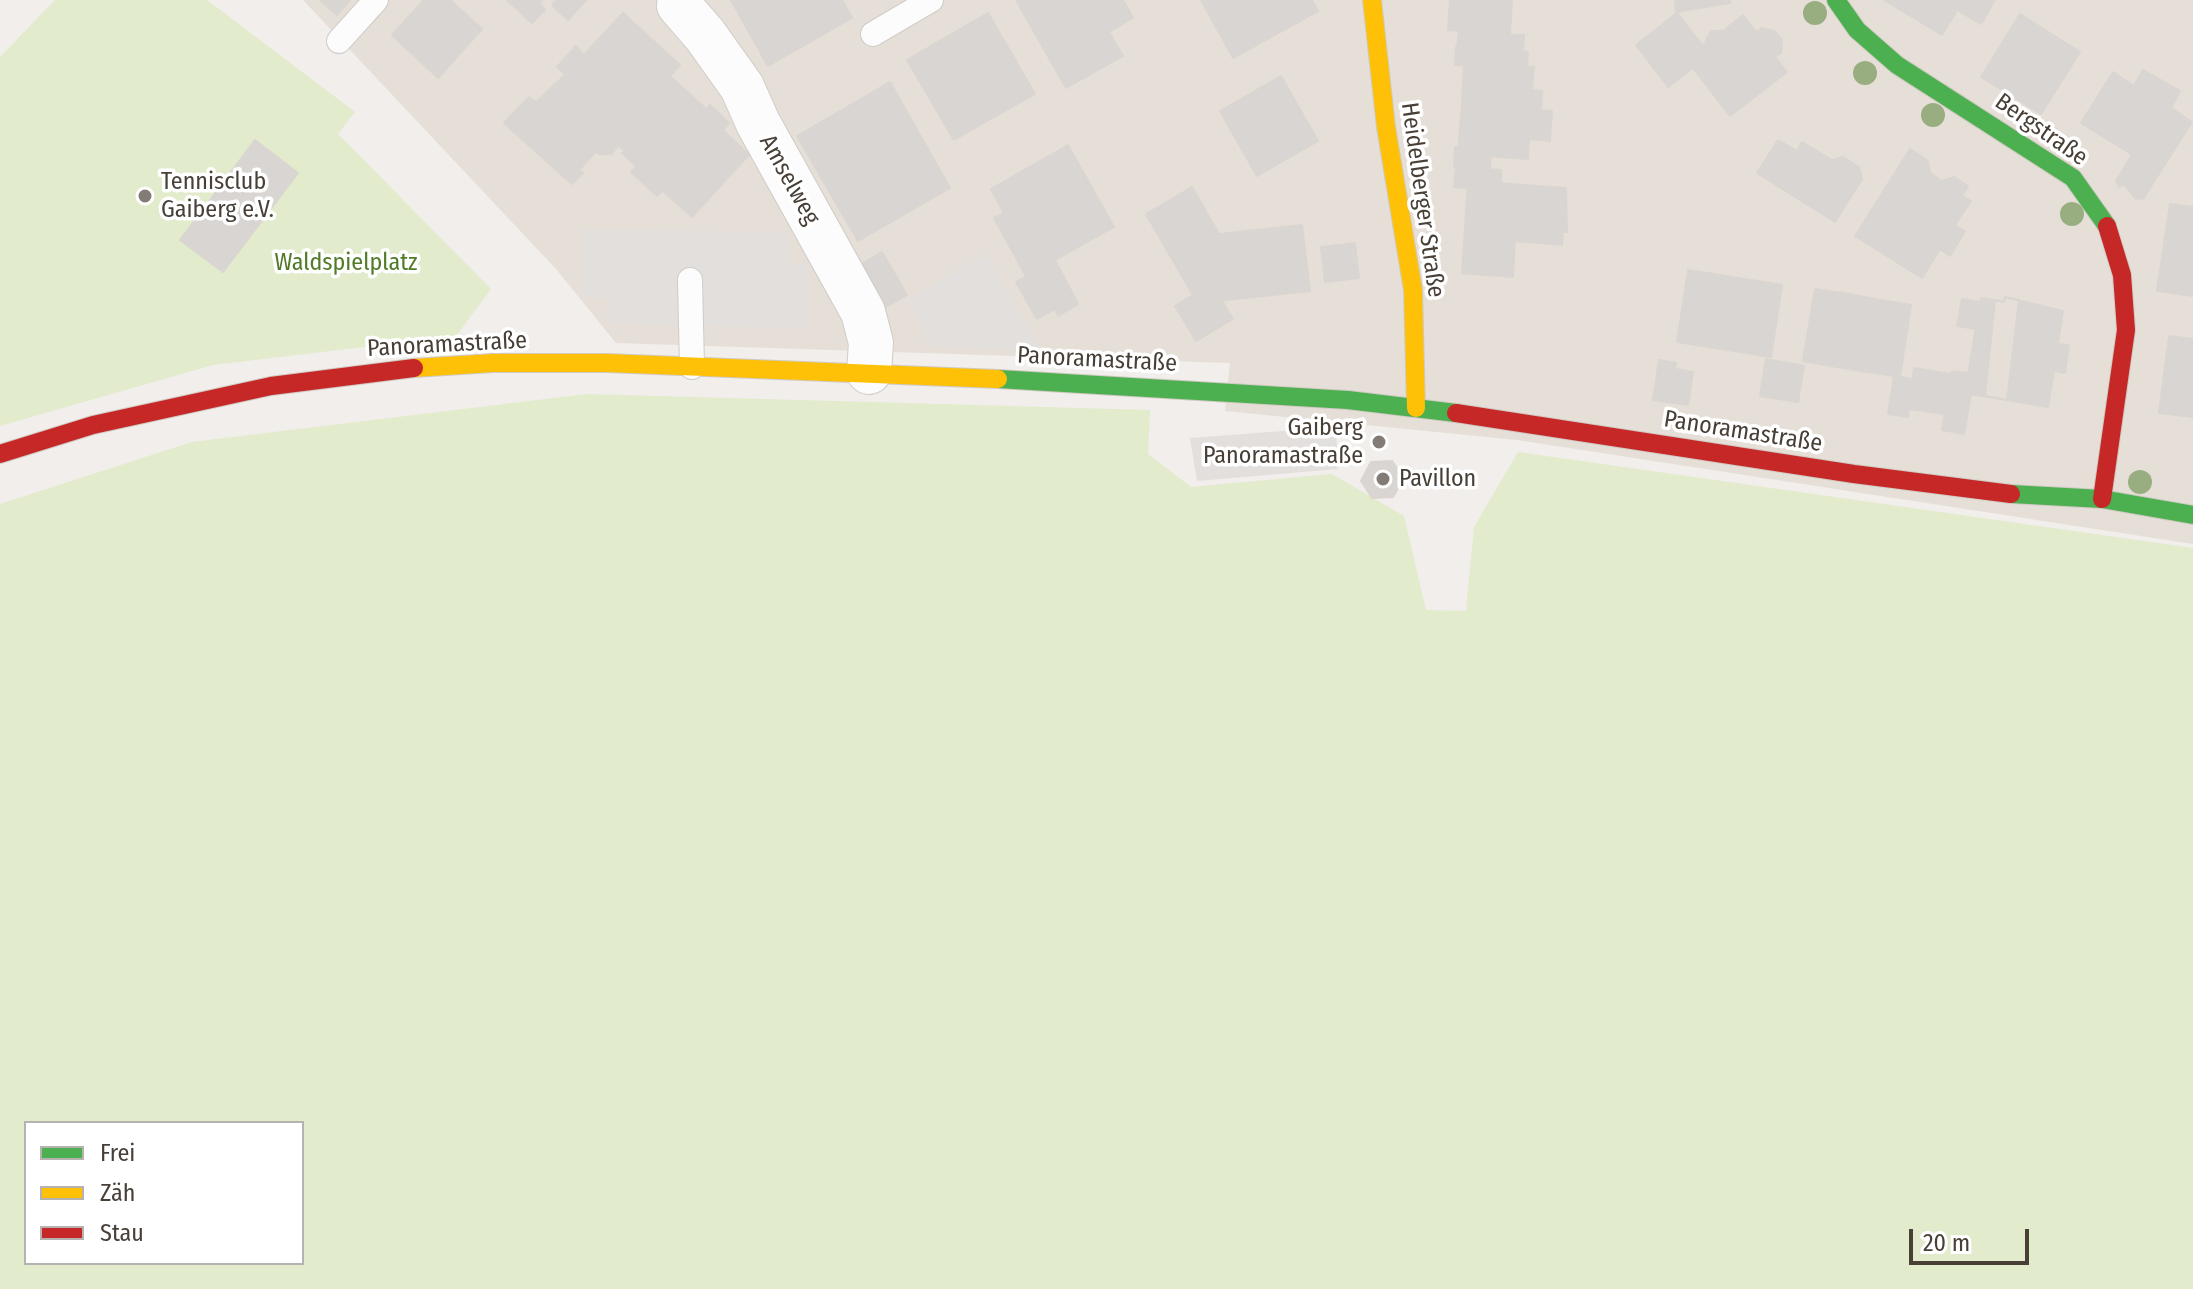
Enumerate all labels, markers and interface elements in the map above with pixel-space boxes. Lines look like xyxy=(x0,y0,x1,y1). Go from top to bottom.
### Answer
street label: Bergstraße xyxy=(1989,88,2093,172)
street label: Heidelberger Straße xyxy=(1394,101,1450,299)
street label: Amselweg xyxy=(753,130,825,230)
place label: Tennisclub Gaiberg e.V. xyxy=(161,168,274,224)
marker: Tennisclub Gaiberg e.V. xyxy=(136,187,154,205)
park label: Waldspielplatz xyxy=(274,249,418,277)
street label: Panoramastraße xyxy=(366,326,528,364)
street label: Panoramastraße xyxy=(1016,341,1178,379)
street label: Panoramastraße xyxy=(1662,405,1824,459)
place label: Gaiberg Panoramastraße xyxy=(1203,414,1363,470)
marker: Gaiberg Panoramastraße xyxy=(1370,433,1388,451)
place label: Pavillon xyxy=(1399,465,1476,493)
marker: Pavillon xyxy=(1374,470,1392,488)
legend xyxy=(24,1121,304,1265)
text: Frei xyxy=(100,1139,135,1167)
text: Zäh xyxy=(100,1179,135,1207)
scale bar xyxy=(1913,1213,2033,1263)
text: Stau xyxy=(100,1219,144,1247)
text: 20 m xyxy=(1923,1229,1970,1257)

